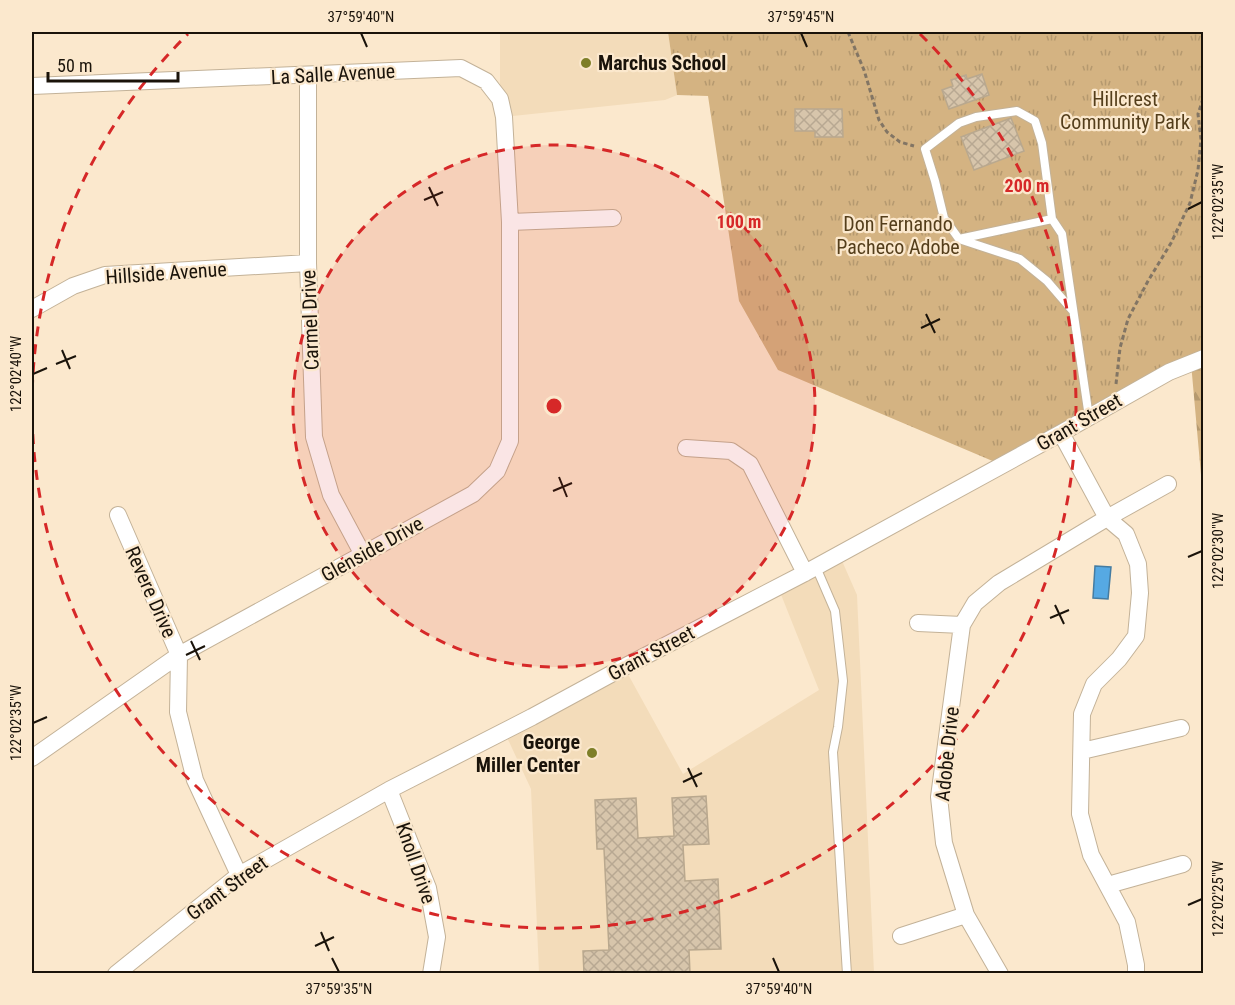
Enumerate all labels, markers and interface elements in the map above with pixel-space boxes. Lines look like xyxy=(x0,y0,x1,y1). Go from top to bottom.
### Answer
text: 37°59'40"N xyxy=(328,8,394,26)
text: 37°59'45"N xyxy=(768,8,834,26)
scale bar xyxy=(48,45,178,83)
place label: Marchus School xyxy=(598,51,726,75)
text: 50 m xyxy=(57,55,92,76)
marker: Marchus School xyxy=(579,56,593,70)
street label: La Salle Avenue xyxy=(270,59,396,89)
park label: Hillcrest Community Park xyxy=(1060,87,1190,134)
text: 122°02'35"W xyxy=(1209,163,1227,240)
text: 200 m xyxy=(1005,175,1049,196)
text: 100 m xyxy=(717,211,761,232)
park label: Don Fernando Pacheco Adobe xyxy=(836,212,960,259)
street label: Hillside Avenue xyxy=(105,257,227,289)
street label: Carmel Drive xyxy=(296,269,324,371)
text: 122°02'40"W xyxy=(7,335,25,412)
street label: Grant Street xyxy=(1032,388,1126,456)
centre of rings xyxy=(544,396,564,416)
street label: Glenside Drive xyxy=(317,511,427,587)
text: 122°02'30"W xyxy=(1209,512,1227,589)
street label: Revere Drive xyxy=(120,543,182,641)
street label: Grant Street xyxy=(604,620,698,686)
text: 122°02'35"W xyxy=(7,684,25,761)
street label: Adobe Drive xyxy=(930,705,964,803)
place label: George Miller Center xyxy=(476,730,580,777)
marker: George Miller Center xyxy=(585,746,599,760)
street label: Knoll Drive xyxy=(391,819,441,907)
street label: Grant Street xyxy=(182,851,272,925)
text: 122°02'25"W xyxy=(1209,860,1227,937)
text: 37°59'35"N xyxy=(306,980,372,998)
text: 37°59'40"N xyxy=(746,980,812,998)

